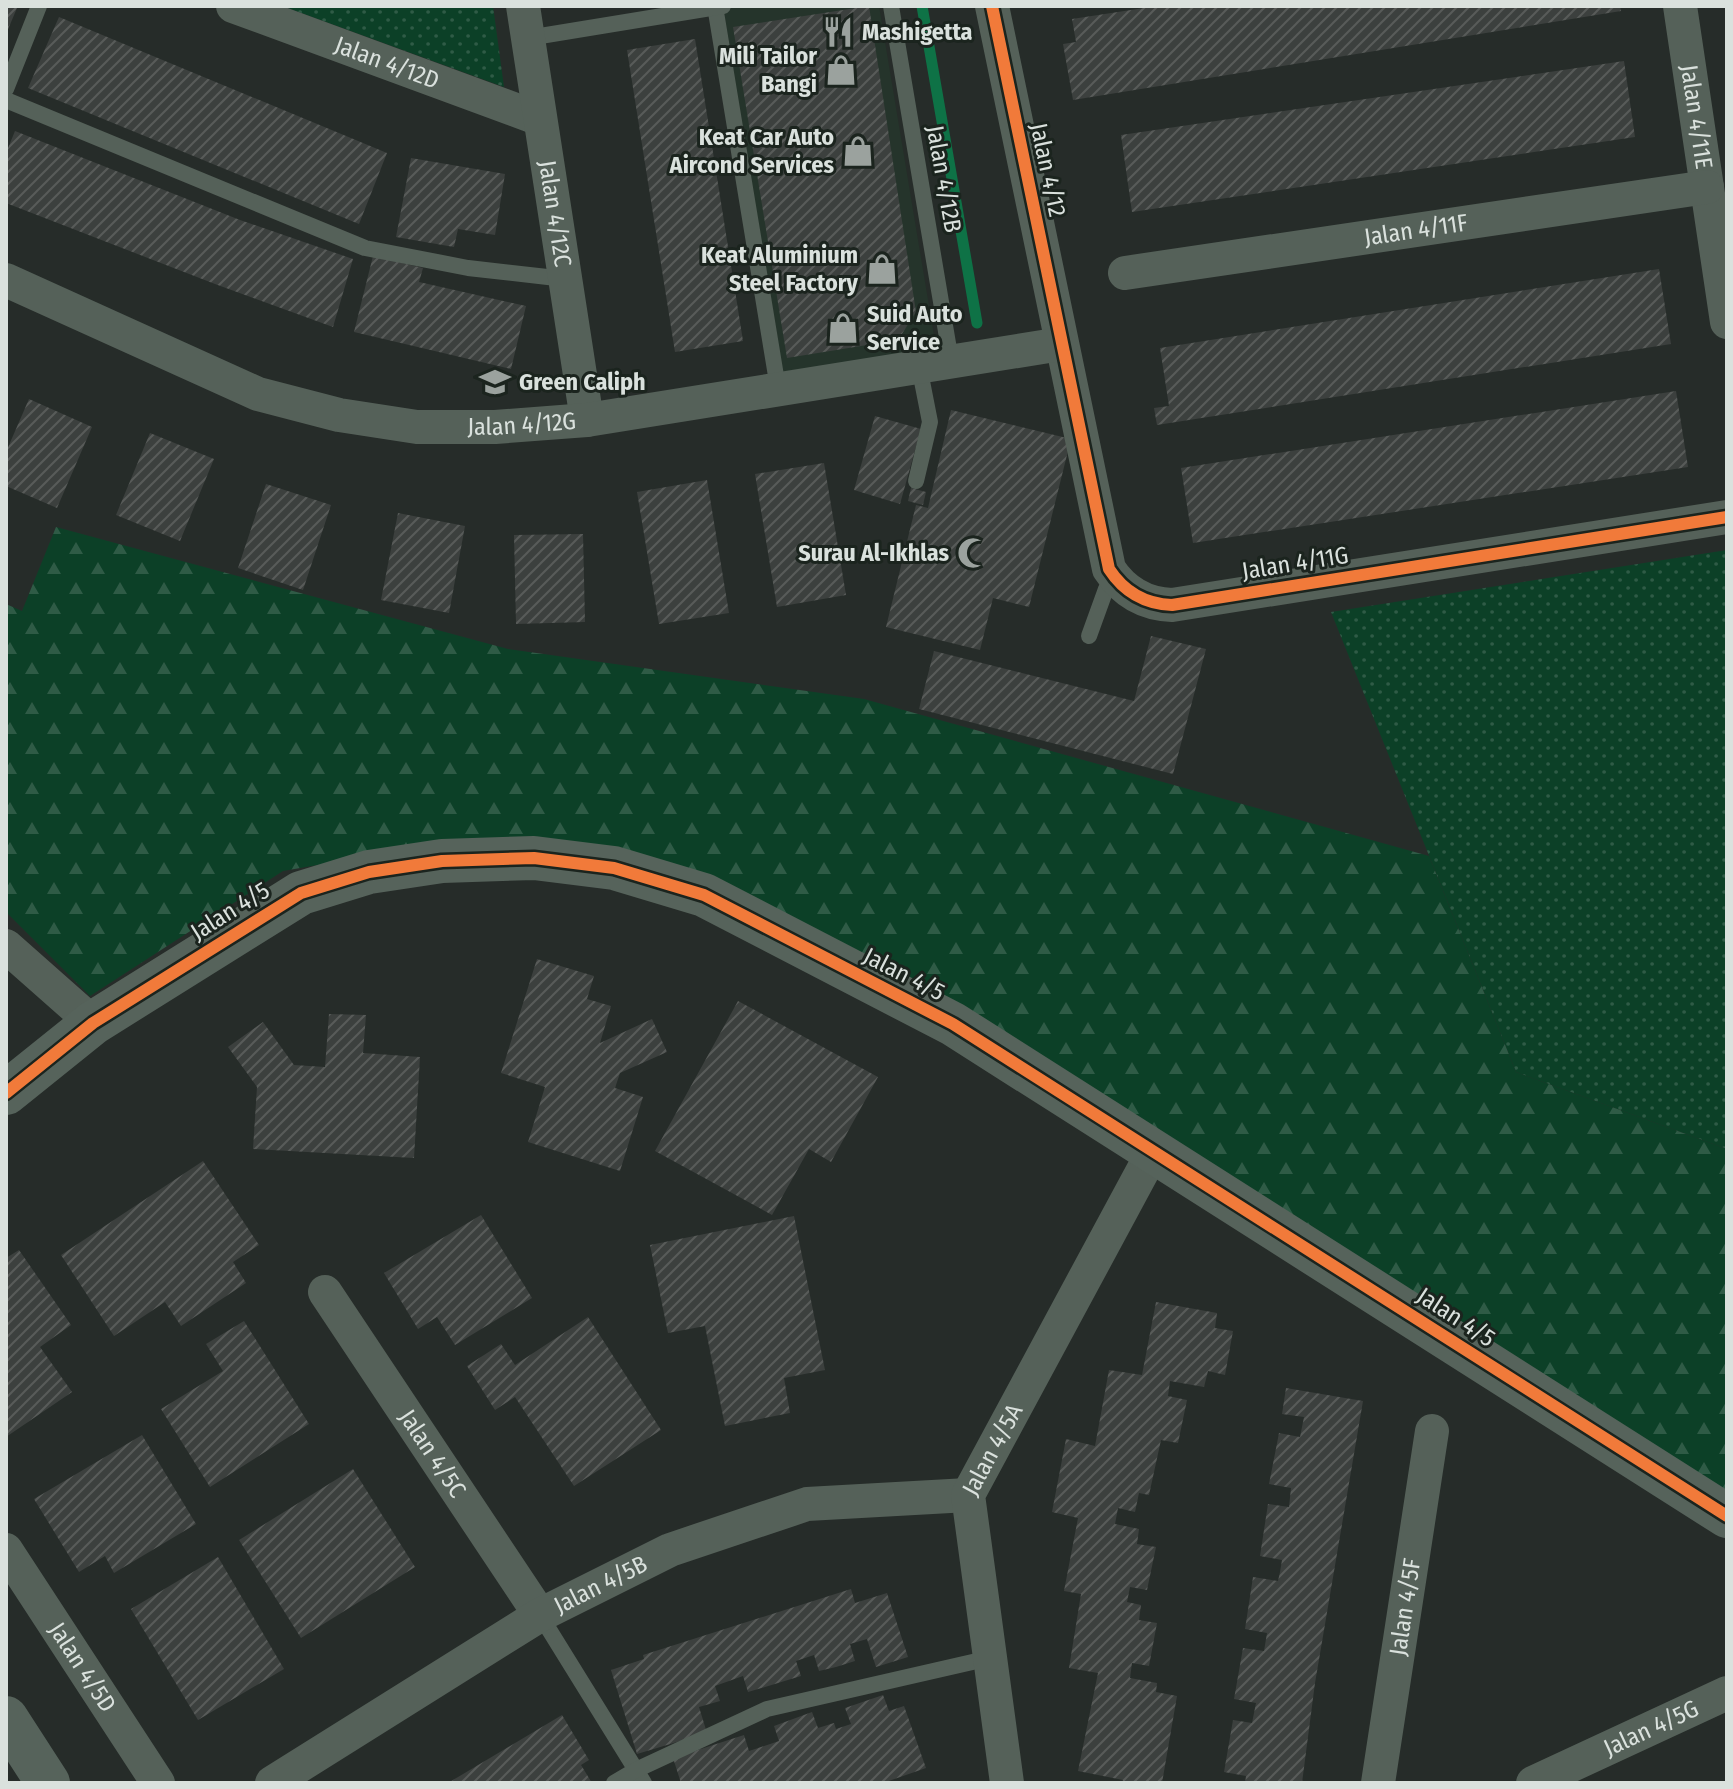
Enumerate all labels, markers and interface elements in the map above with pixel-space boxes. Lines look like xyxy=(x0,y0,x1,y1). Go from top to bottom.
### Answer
restaurant icon: Mashigetta xyxy=(821,15,855,49)
place label: Mashigetta xyxy=(862,18,973,46)
street label: Jalan 4/12D xyxy=(331,31,443,95)
place label: Mili Tailor Bangi xyxy=(719,42,817,98)
shop icon: Mili Tailor Bangi xyxy=(824,53,858,87)
street label: Jalan 4/11E xyxy=(1675,63,1718,171)
street label: Jalan 4/12 xyxy=(1024,121,1072,219)
place label: Keat Car Auto Aircond Services xyxy=(669,123,834,179)
street label: Jalan 4/12B xyxy=(921,123,967,235)
shop icon: Keat Car Auto Aircond Services xyxy=(841,134,875,168)
street label: Jalan 4/12C xyxy=(533,158,577,269)
street label: Jalan 4/11F xyxy=(1362,208,1470,251)
place label: Keat Aluminium Steel Factory xyxy=(701,241,859,297)
shop icon: Keat Aluminium Steel Factory xyxy=(865,252,899,286)
place label: Suid Auto Service xyxy=(867,300,963,356)
shop icon: Suid Auto Service xyxy=(826,311,860,345)
school or university icon: Green Caliph xyxy=(478,365,512,399)
place label: Green Caliph xyxy=(519,368,646,396)
street label: Jalan 4/12G xyxy=(467,407,577,441)
mosque icon: Surau Al-Ikhlas xyxy=(956,536,990,570)
place label: Surau Al-Ikhlas xyxy=(798,539,949,567)
street label: Jalan 4/11G xyxy=(1240,541,1350,585)
street label: Jalan 4/5 xyxy=(186,876,274,946)
street label: Jalan 4/5 xyxy=(859,942,949,1006)
street label: Jalan 4/5 xyxy=(1412,1281,1500,1353)
street label: Jalan 4/5A xyxy=(956,1399,1029,1500)
street label: Jalan 4/5C xyxy=(393,1404,472,1503)
street label: Jalan 4/5B xyxy=(549,1550,652,1620)
street label: Jalan 4/5F xyxy=(1384,1556,1426,1658)
street label: Jalan 4/5D xyxy=(43,1617,122,1717)
street label: Jalan 4/5G xyxy=(1599,1694,1703,1762)

